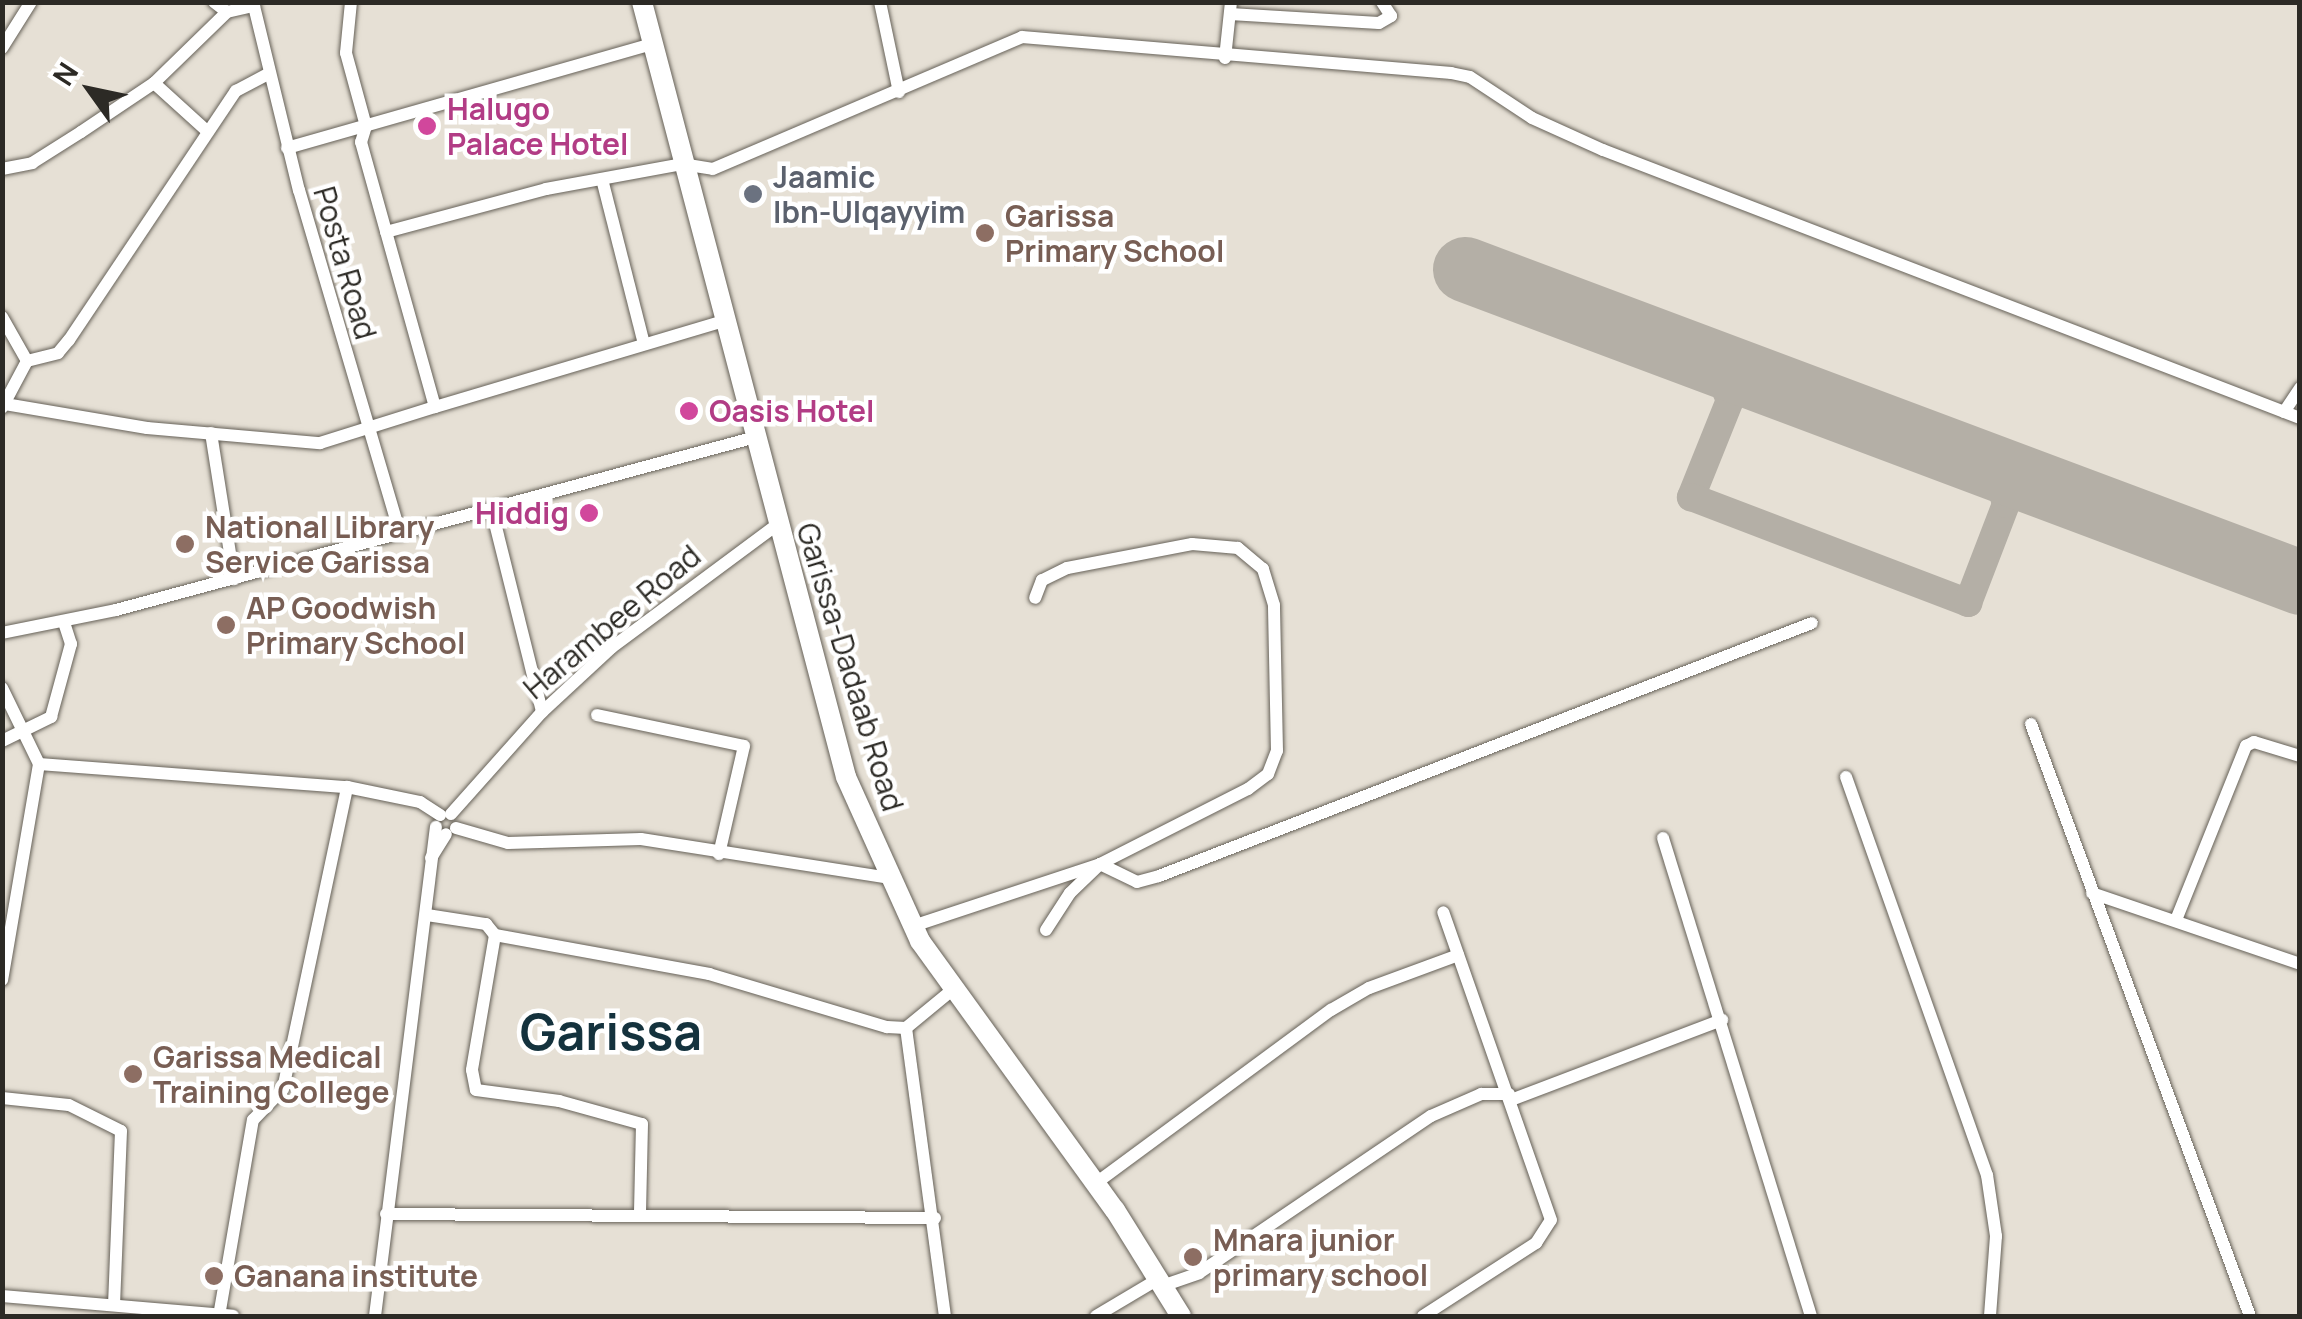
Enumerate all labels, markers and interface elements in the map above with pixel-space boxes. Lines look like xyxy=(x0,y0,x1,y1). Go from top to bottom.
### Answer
north arrow xyxy=(40,40,140,140)
text: N xyxy=(43,55,86,92)
place label: Halugo Palace Hotel xyxy=(447,91,628,162)
marker: Halugo Palace Hotel xyxy=(416,115,438,137)
place label: Jaamic Ibn-Ulqayyim xyxy=(773,159,965,230)
street label: Posta Road xyxy=(306,183,384,343)
marker: Jaamic Ibn-Ulqayyim xyxy=(742,183,764,205)
place label: Garissa Primary School xyxy=(1005,198,1224,268)
marker: Garissa Primary School xyxy=(974,222,996,244)
place label: Oasis Hotel xyxy=(709,393,874,429)
marker: Oasis Hotel xyxy=(678,400,700,422)
place label: Hiddig xyxy=(475,495,569,531)
marker: Hiddig xyxy=(578,502,600,524)
place label: National Library Service Garissa xyxy=(205,509,434,580)
street label: Garissa-Dadaab Road xyxy=(789,519,911,815)
marker: National Library Service Garissa xyxy=(174,533,196,555)
street label: Harambee Road xyxy=(516,538,708,706)
place label: AP Goodwish Primary School xyxy=(246,590,465,660)
marker: AP Goodwish Primary School xyxy=(215,614,237,636)
district label: Garissa xyxy=(520,1002,702,1062)
place label: Garissa Medical Training College xyxy=(153,1039,390,1110)
marker: Garissa Medical Training College xyxy=(122,1063,144,1085)
place label: Mnara junior primary school xyxy=(1213,1222,1428,1292)
marker: Mnara junior primary school xyxy=(1182,1246,1204,1268)
place label: Ganana institute xyxy=(234,1258,478,1294)
marker: Ganana institute xyxy=(203,1265,225,1287)

